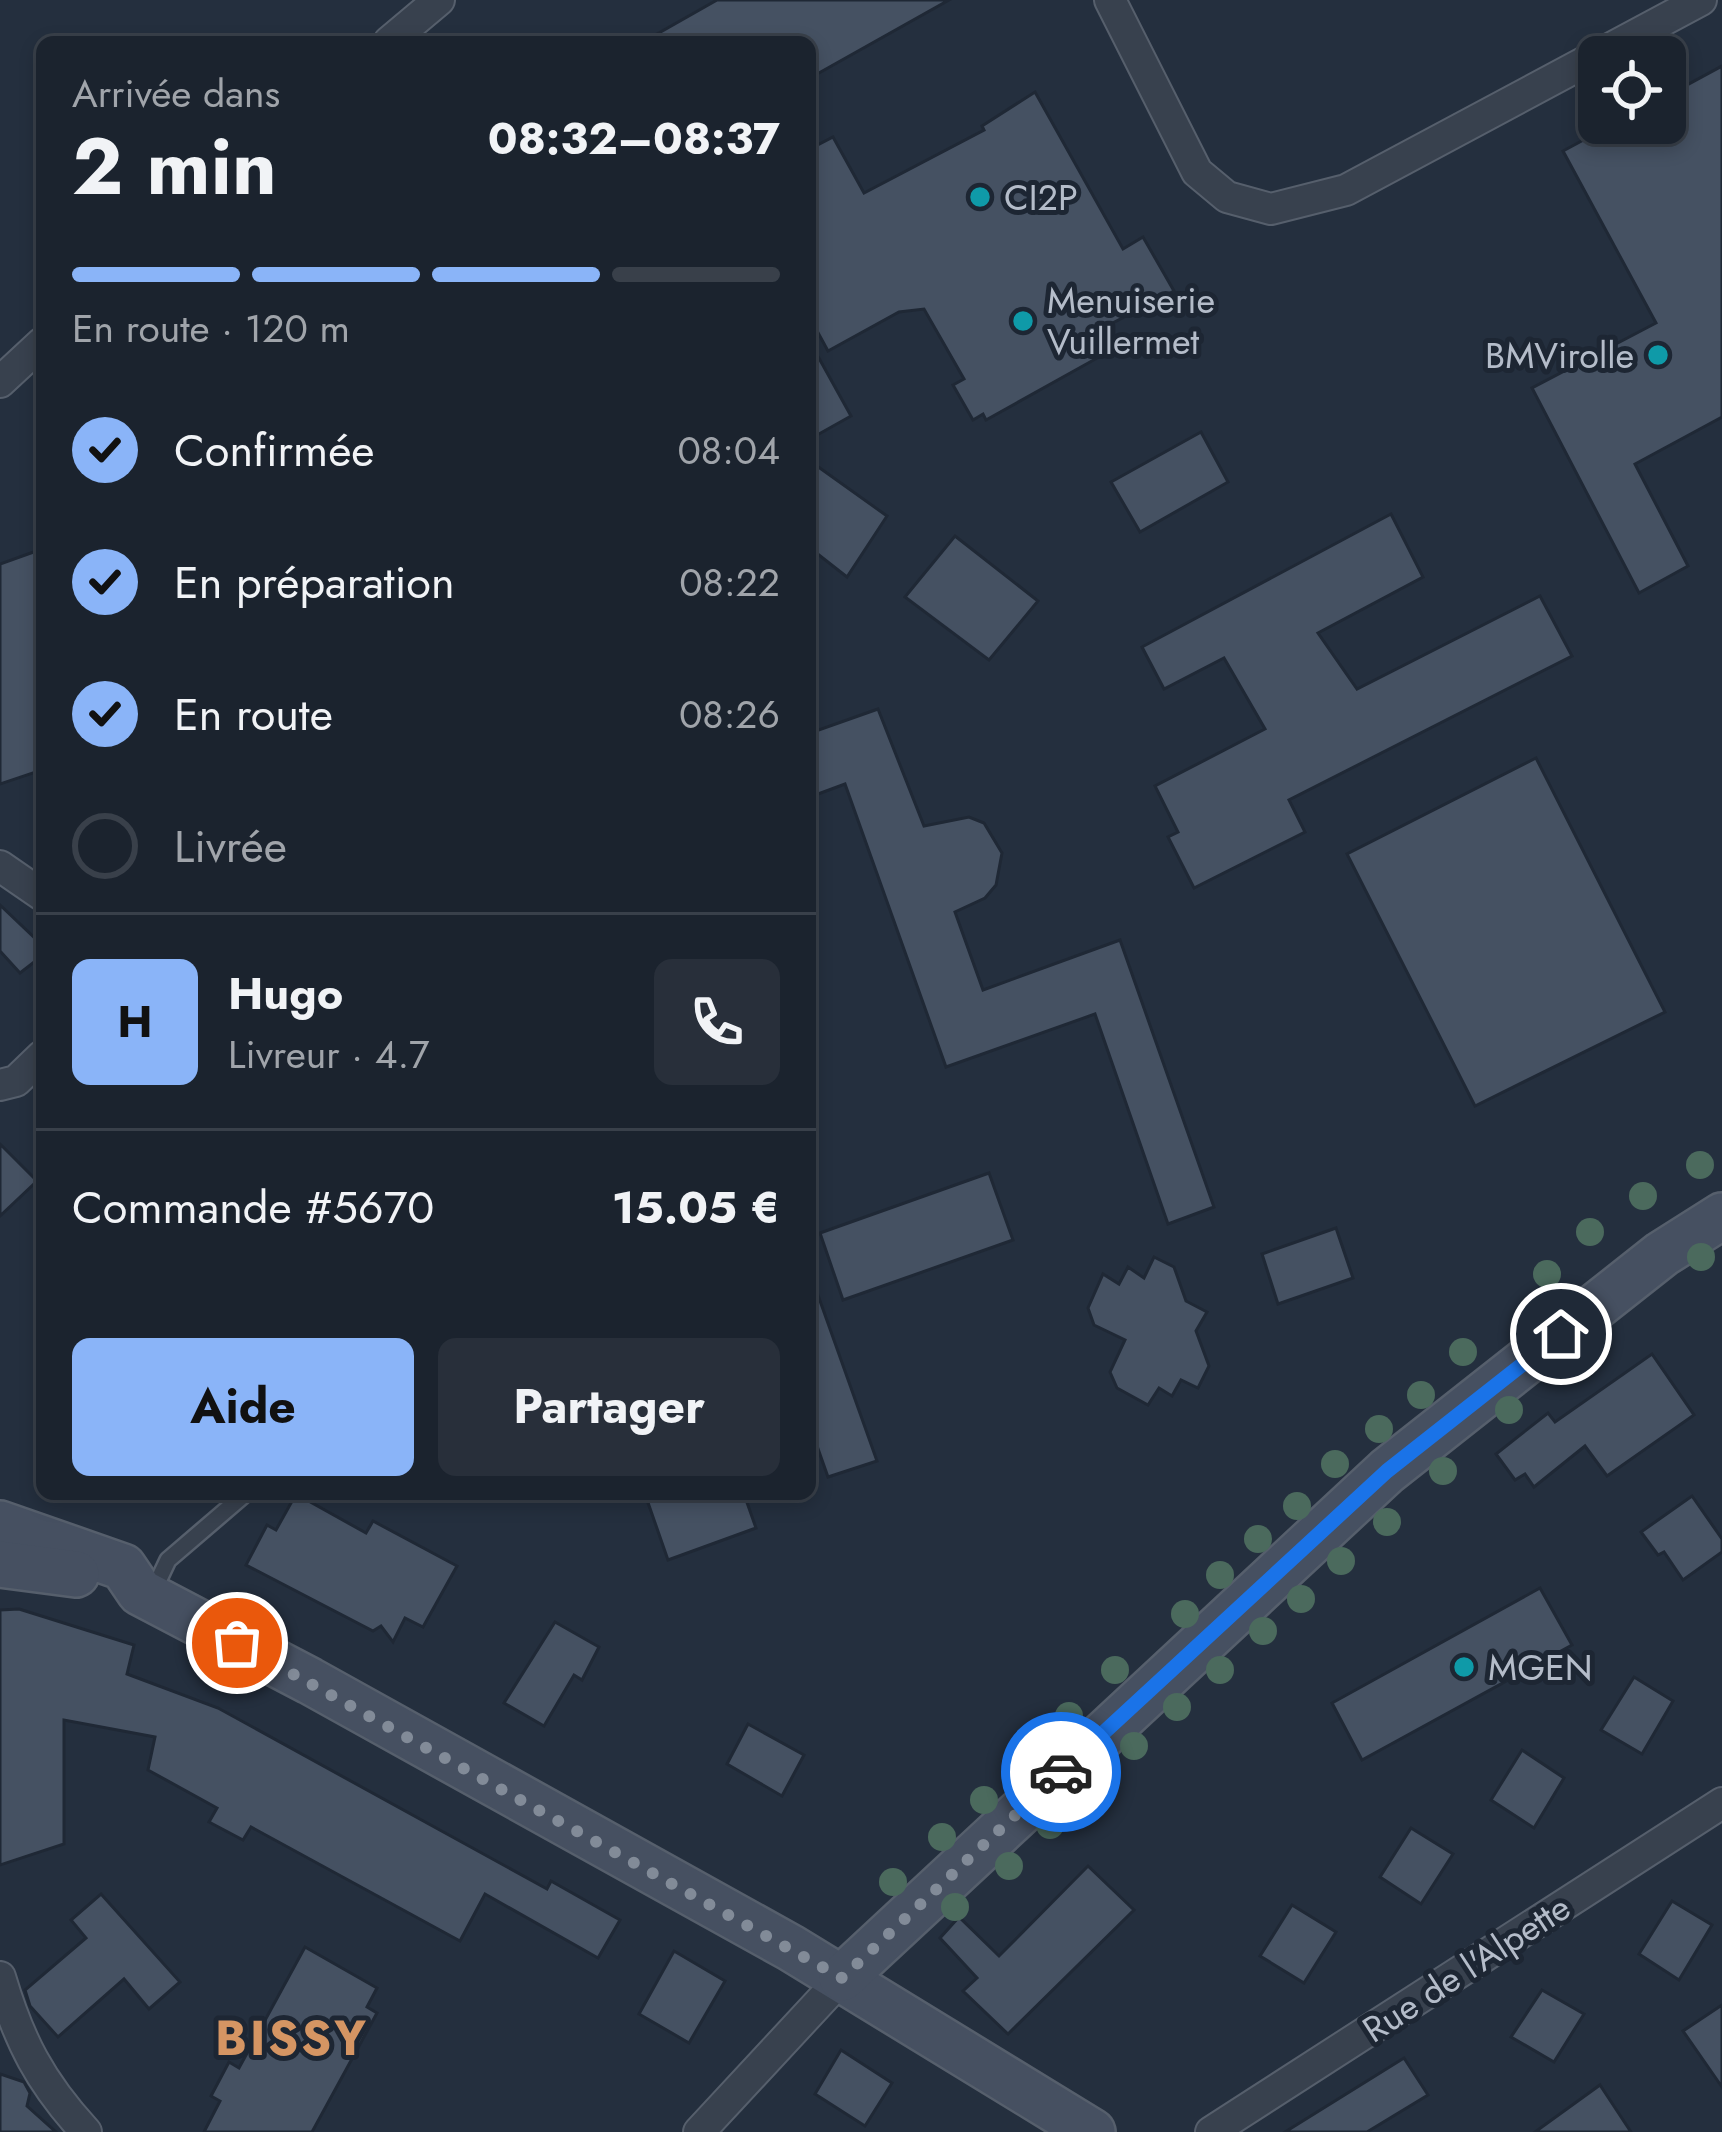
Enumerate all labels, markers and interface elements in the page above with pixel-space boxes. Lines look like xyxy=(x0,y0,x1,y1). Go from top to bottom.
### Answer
map controls xyxy=(1578,36,1686,144)
button: locate xyxy=(1578,36,1686,144)
text: Arrivée dans xyxy=(72,65,280,122)
text: 08:32–08:37 xyxy=(488,106,780,171)
text: 2 min xyxy=(72,111,277,223)
place label: CI2P xyxy=(1004,171,1078,223)
marker: CI2P xyxy=(967,184,993,210)
place label: Menuiserie Vuillermet xyxy=(1047,274,1215,367)
text: En route · 120 m xyxy=(72,300,350,357)
marker: Menuiserie Vuillermet xyxy=(1010,308,1036,334)
place label: BMVirolle xyxy=(1485,329,1634,381)
marker: BMVirolle xyxy=(1645,342,1671,368)
icon: check xyxy=(72,417,138,483)
text: Confirmée xyxy=(174,418,374,483)
text: 08:04 xyxy=(677,422,780,479)
icon: check xyxy=(72,549,138,615)
text: En préparation xyxy=(174,550,455,615)
text: 08:22 xyxy=(679,554,780,611)
icon: check xyxy=(72,681,138,747)
text: En route xyxy=(174,682,333,747)
text: 08:26 xyxy=(679,686,780,743)
text: Livrée xyxy=(174,814,287,879)
button: phone xyxy=(654,959,780,1085)
text: Hugo xyxy=(228,961,343,1026)
text: H xyxy=(117,989,153,1054)
text: Livreur · 4.7 xyxy=(228,1026,430,1083)
text: Commande #5670 xyxy=(72,1175,434,1240)
text: 15.05 € xyxy=(612,1175,780,1240)
pin xyxy=(1510,1283,1612,1385)
icon: home xyxy=(1528,1301,1594,1367)
button: Aide xyxy=(72,1338,414,1476)
button: Partager xyxy=(438,1338,780,1476)
pin xyxy=(186,1592,288,1694)
icon: bag xyxy=(204,1610,270,1676)
place label: MGEN xyxy=(1488,1641,1593,1693)
marker: MGEN xyxy=(1451,1654,1477,1680)
courier xyxy=(1001,1712,1121,1832)
icon: car xyxy=(1028,1739,1094,1805)
street label: Rue de l'Alpette xyxy=(1352,1881,1580,2055)
district label: BISSY xyxy=(215,2004,369,2073)

